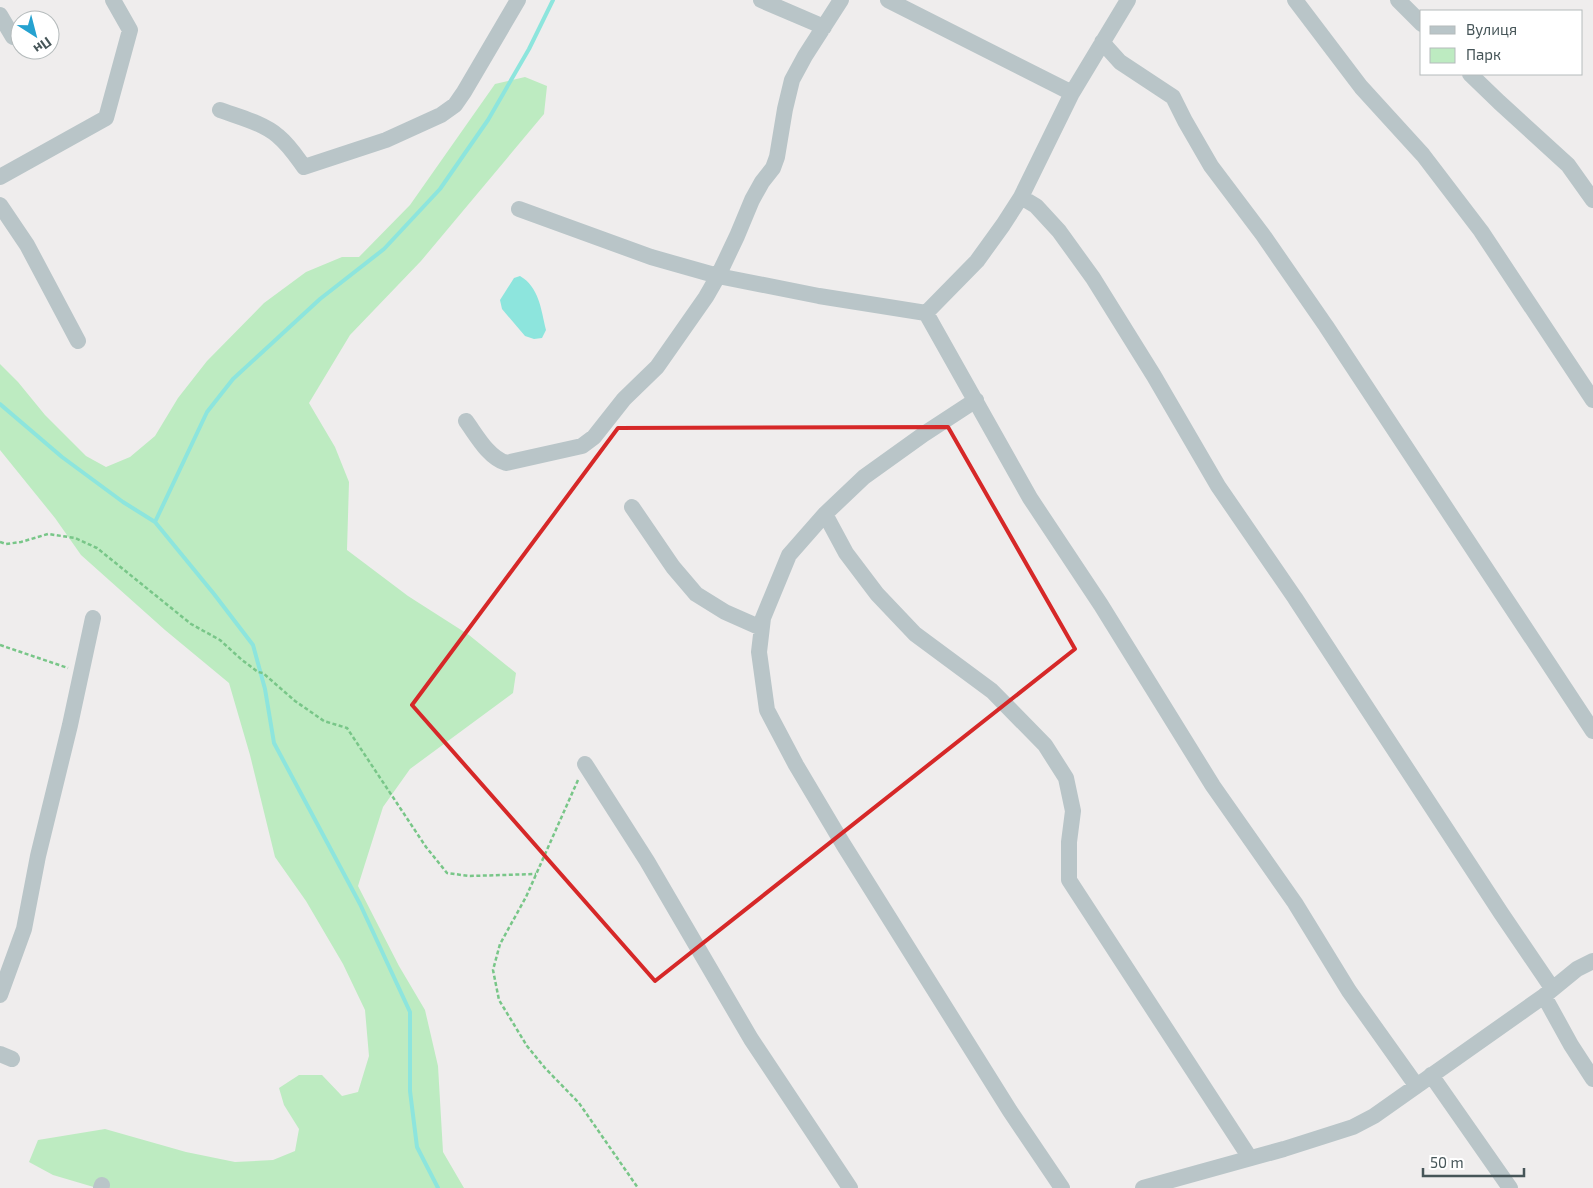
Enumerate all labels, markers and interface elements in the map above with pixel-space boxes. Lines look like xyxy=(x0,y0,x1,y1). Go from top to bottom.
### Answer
north arrow xyxy=(10,10,60,60)
legend xyxy=(1420,10,1583,75)
text: Вулиця xyxy=(1466,20,1517,39)
text: Пн xyxy=(31,34,55,58)
text: Парк xyxy=(1466,45,1501,63)
scale bar xyxy=(1423,1146,1524,1178)
text: 50 m xyxy=(1430,1153,1464,1171)

